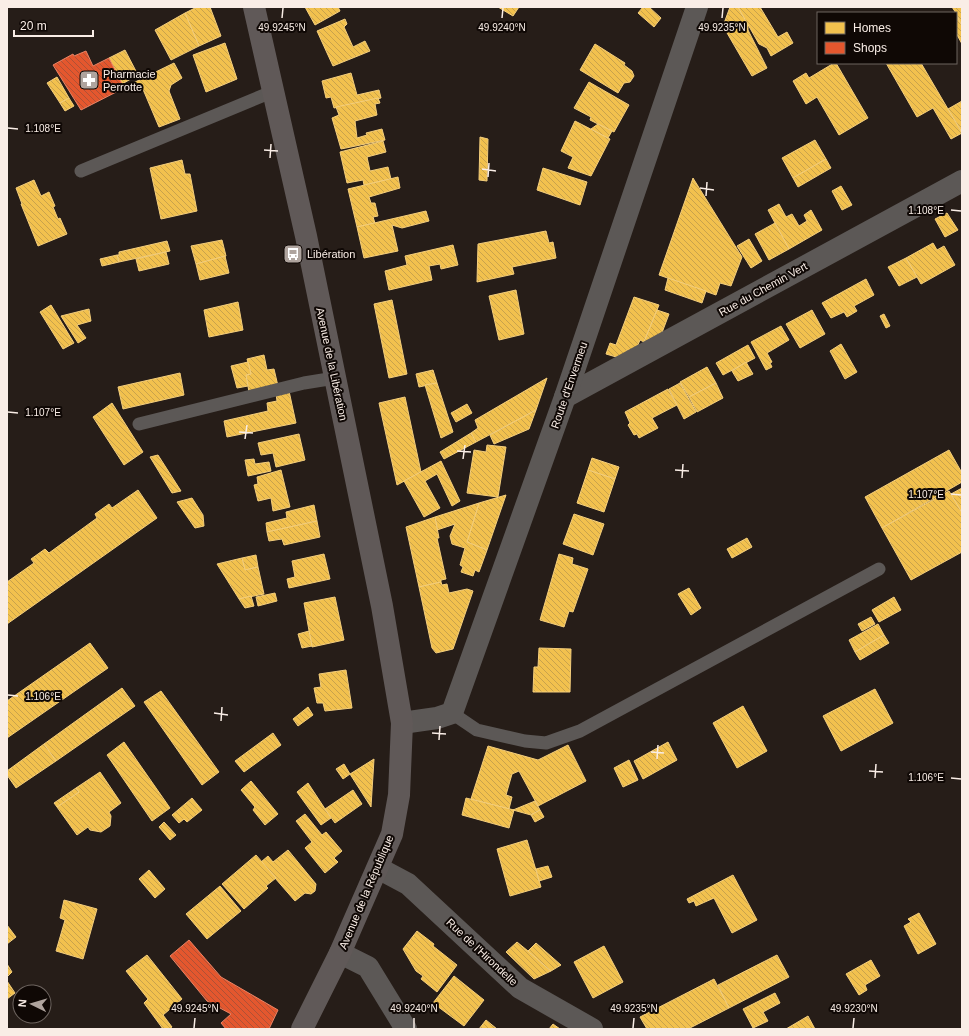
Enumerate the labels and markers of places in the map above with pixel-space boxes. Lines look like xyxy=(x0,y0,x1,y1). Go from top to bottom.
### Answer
place label: Pharmacie Perrotte xyxy=(103,68,156,93)
pharmacy icon: Pharmacie Perrotte xyxy=(78,69,100,91)
bus stop icon: Libération xyxy=(282,243,304,265)
place label: Libération xyxy=(307,248,355,260)

